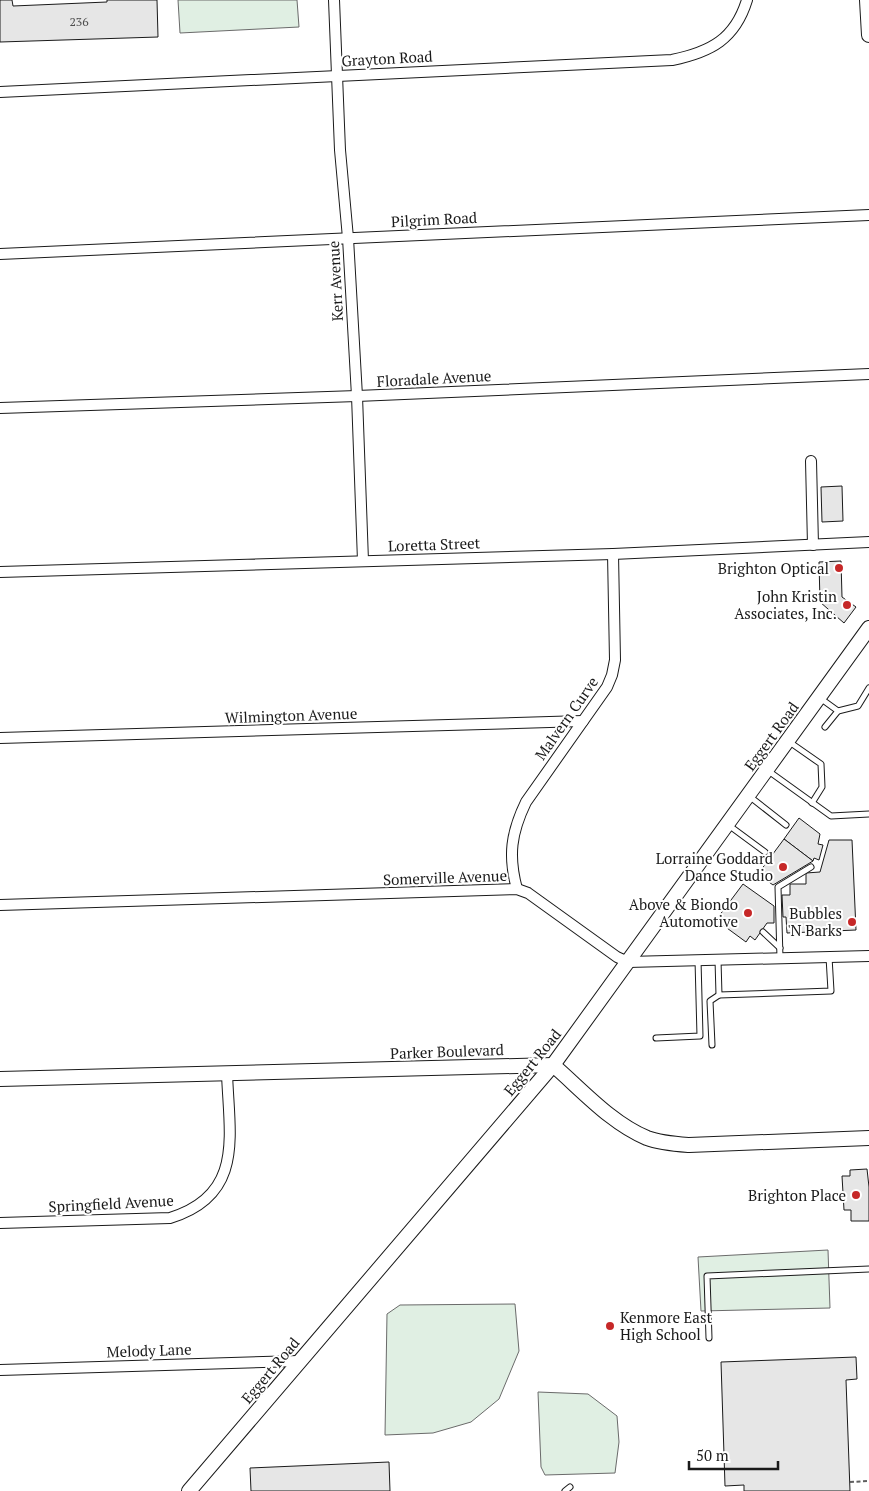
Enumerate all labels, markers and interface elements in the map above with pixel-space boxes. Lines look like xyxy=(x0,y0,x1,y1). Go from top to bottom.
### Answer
house number: 236 xyxy=(69,14,89,29)
street label: Grayton Road xyxy=(341,46,433,70)
street label: Pilgrim Road xyxy=(390,207,478,231)
street label: Kerr Avenue xyxy=(323,240,347,322)
street label: Floradale Avenue xyxy=(376,365,492,391)
street label: Loretta Street xyxy=(388,532,481,556)
place label: Brighton Optical xyxy=(718,558,829,578)
marker: Brighton Optical xyxy=(833,562,845,574)
place label: John Kristin Associates, Inc. xyxy=(734,586,837,623)
marker: John Kristin Associates, Inc. xyxy=(841,599,853,611)
street label: Malvern Curve xyxy=(530,672,602,764)
street label: Eggert Road xyxy=(739,698,803,774)
street label: Wilmington Avenue xyxy=(224,703,358,727)
place label: Lorraine Goddard Dance Studio xyxy=(656,848,773,885)
marker: Lorraine Goddard Dance Studio xyxy=(777,861,789,873)
street label: Somerville Avenue xyxy=(383,865,507,889)
place label: Above & Biondo Automotive xyxy=(629,894,738,931)
place label: Bubbles 'N Barks xyxy=(787,903,842,940)
marker: Above & Biondo Automotive xyxy=(742,907,754,919)
marker: Bubbles 'N Barks xyxy=(846,916,858,928)
street label: Eggert Road xyxy=(499,1024,565,1100)
street label: Parker Boulevard xyxy=(390,1039,504,1063)
place label: Brighton Place xyxy=(748,1185,846,1205)
marker: Brighton Place xyxy=(850,1189,862,1201)
street label: Springfield Avenue xyxy=(48,1190,174,1216)
place label: Kenmore East High School xyxy=(620,1307,712,1344)
marker: Kenmore East High School xyxy=(604,1320,616,1332)
street label: Eggert Road xyxy=(236,1333,304,1407)
street label: Melody Lane xyxy=(106,1339,192,1361)
scale bar xyxy=(689,1438,778,1470)
text: 50 m xyxy=(696,1445,729,1465)

